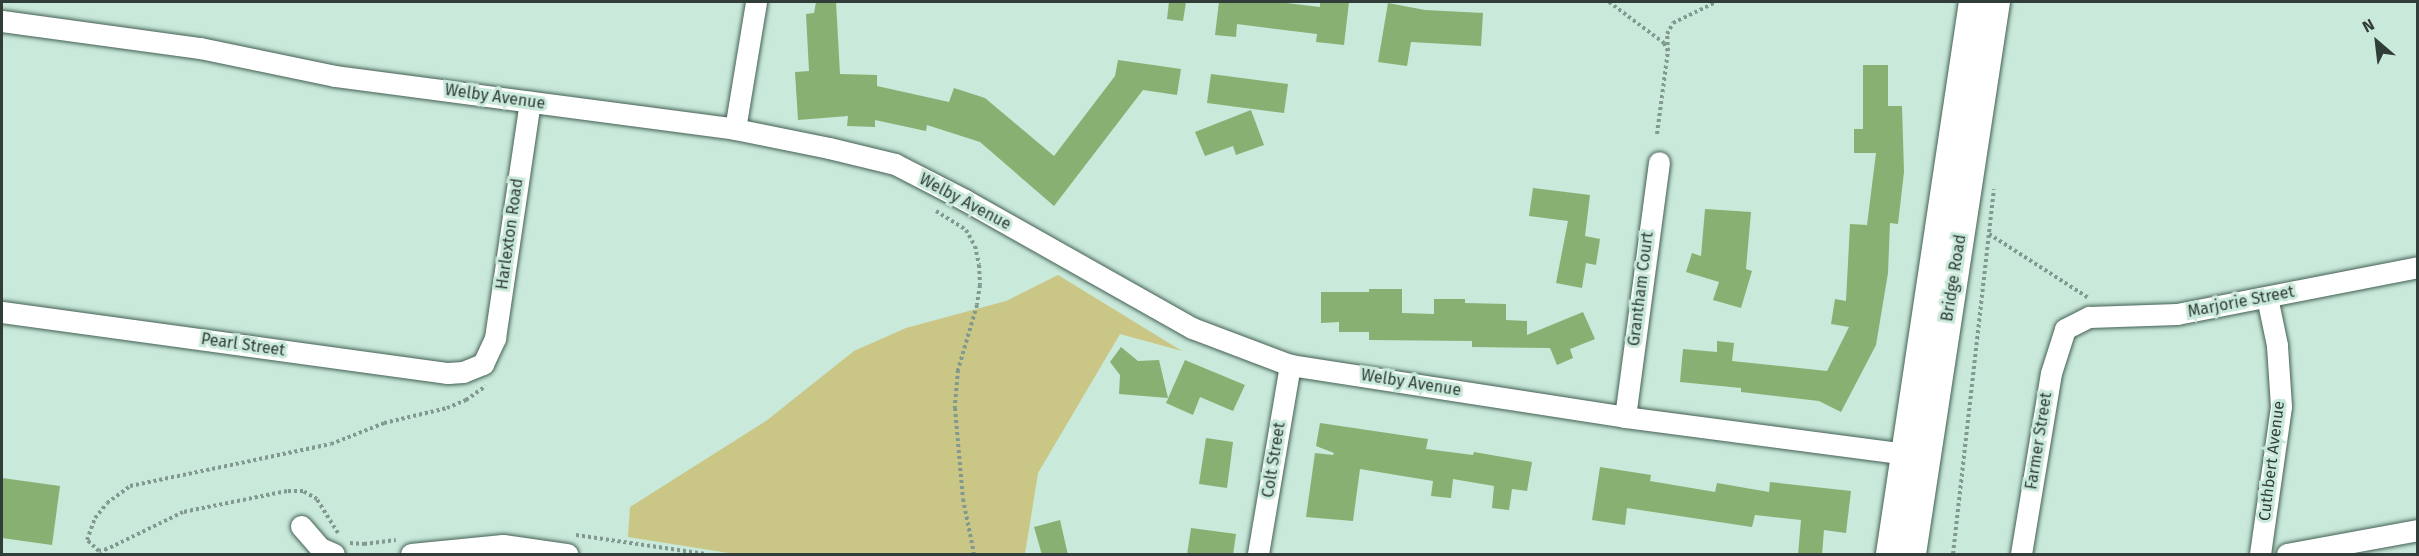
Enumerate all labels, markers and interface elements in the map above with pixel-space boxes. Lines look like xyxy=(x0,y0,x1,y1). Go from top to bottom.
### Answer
north arrow xyxy=(2347,12,2407,72)
text: N xyxy=(2359,15,2377,37)
street label: Welby Avenue xyxy=(444,80,546,114)
street label: Welby Avenue xyxy=(916,170,1014,234)
street label: Harlexton Road xyxy=(493,177,527,291)
street label: Grantham Court xyxy=(1624,231,1658,347)
street label: Bridge Road xyxy=(1938,233,1970,323)
street label: Marjorie Street xyxy=(2186,282,2296,322)
street label: Pearl Street xyxy=(200,330,286,360)
street label: Welby Avenue xyxy=(1360,366,1462,400)
street label: Farmer Street xyxy=(2022,391,2056,491)
street label: Cuthbert Avenue xyxy=(2255,400,2289,522)
street label: Colt Street xyxy=(1259,421,1289,499)

